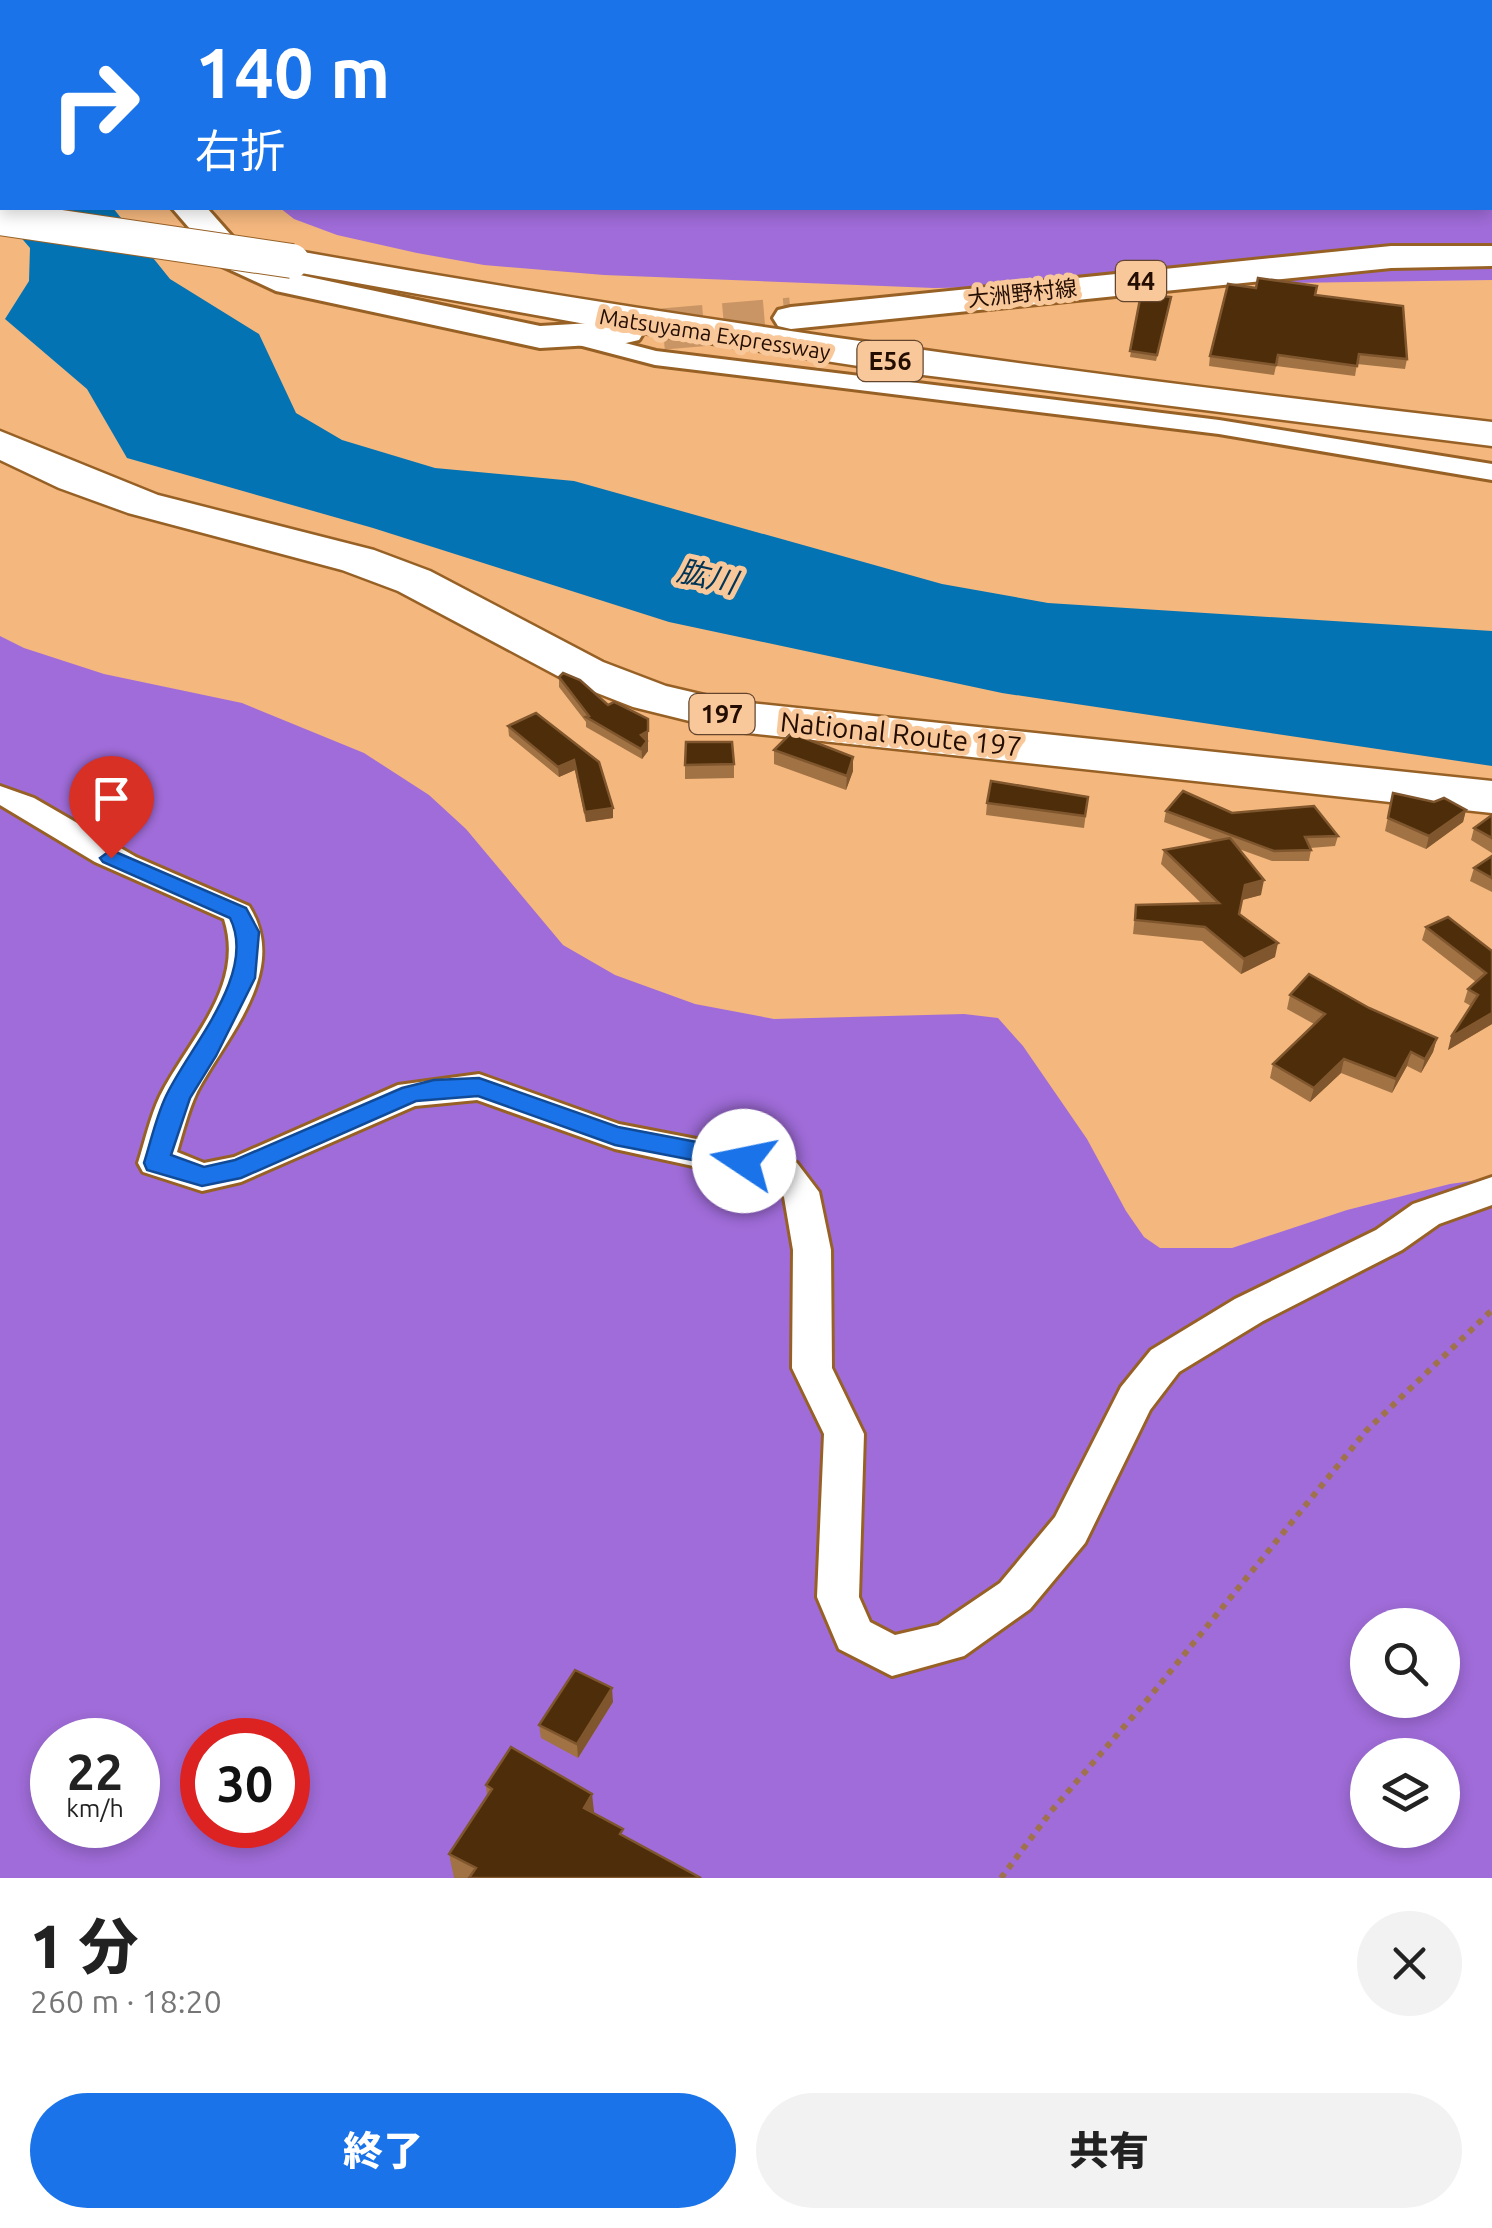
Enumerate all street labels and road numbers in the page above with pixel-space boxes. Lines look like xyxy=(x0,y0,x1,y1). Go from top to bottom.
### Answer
road number: 44 xyxy=(1116,261,1166,301)
street label: 大洲野村線 xyxy=(966,274,1078,311)
street label: Matsuyama Expressway xyxy=(598,303,833,364)
road number: E56 xyxy=(858,341,922,381)
road number: 197 xyxy=(690,694,754,734)
street label: National Route 197 xyxy=(779,705,1023,762)

